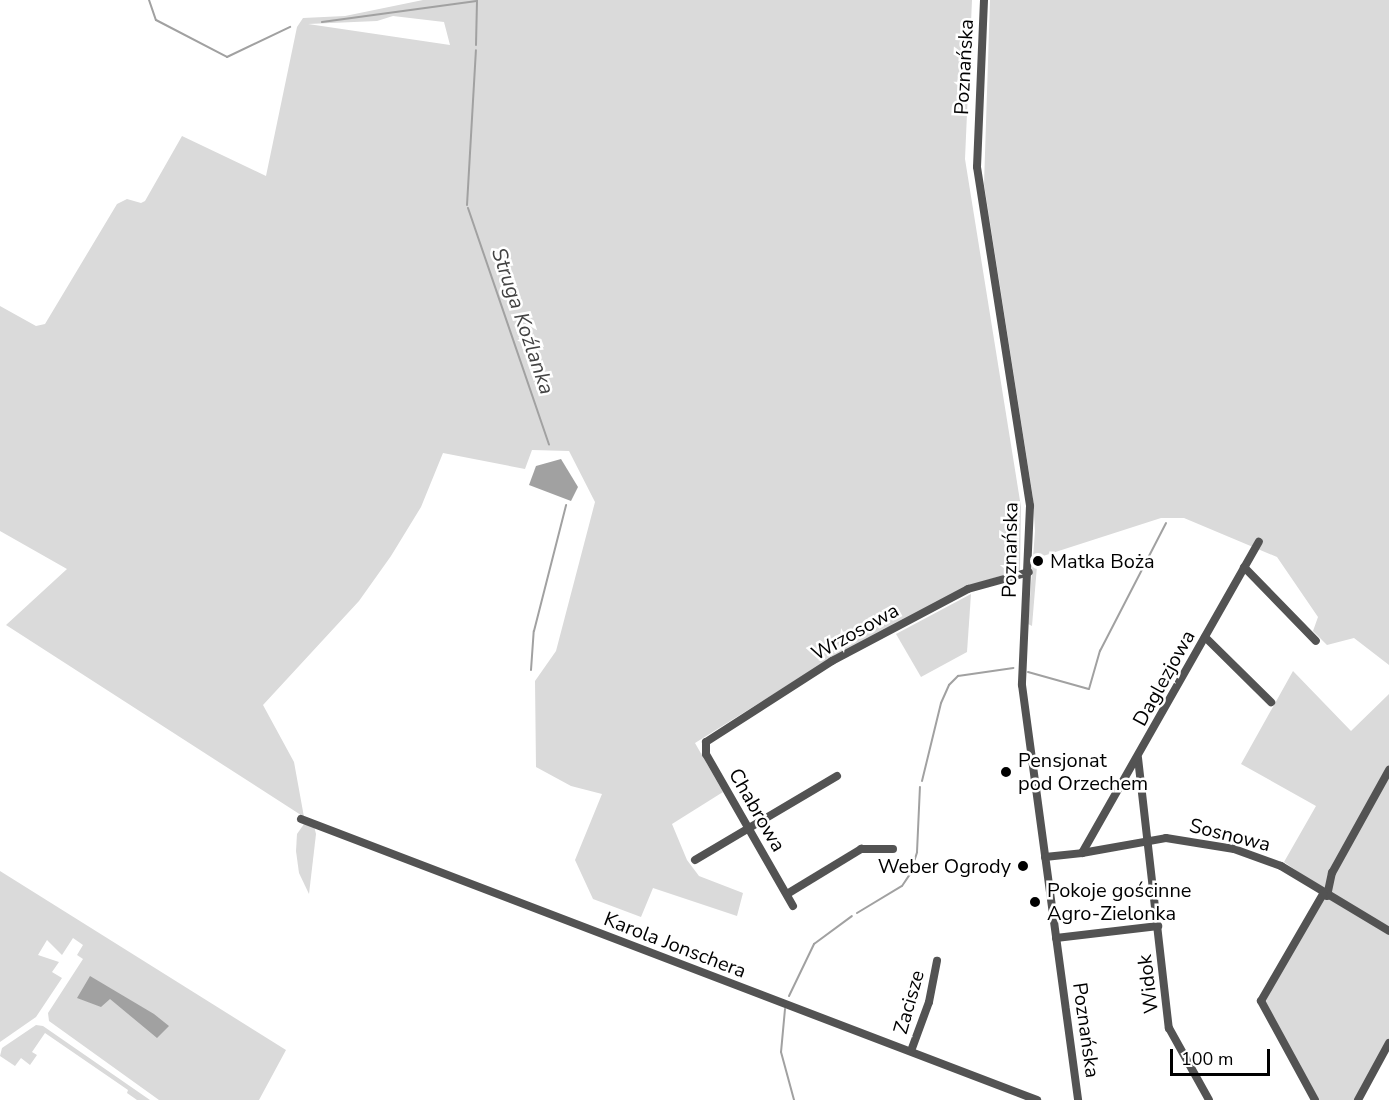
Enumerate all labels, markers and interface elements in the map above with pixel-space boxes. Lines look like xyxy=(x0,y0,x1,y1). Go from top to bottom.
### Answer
street label: Poznańska xyxy=(950,18,978,116)
water label: Struga Koźlanka xyxy=(486,244,560,398)
street label: Poznańska xyxy=(997,502,1023,598)
place label: Matka Boża xyxy=(1050,549,1155,573)
marker: Matka Boża xyxy=(1031,554,1045,568)
street label: Wrzosowa xyxy=(807,598,903,666)
street label: Daglezjowa xyxy=(1128,626,1200,730)
place label: Pensjonat pod Orzechem xyxy=(1018,748,1148,795)
street label: Chabrowa xyxy=(724,764,790,856)
marker: Pensjonat pod Orzechem xyxy=(999,765,1013,779)
street label: Sosnowa xyxy=(1187,813,1273,857)
place label: Weber Ogrody xyxy=(878,854,1011,878)
marker: Weber Ogrody xyxy=(1016,859,1030,873)
place label: Pokoje gościnne Agro-Zielonka xyxy=(1047,879,1191,926)
marker: Pokoje gościnne Agro-Zielonka xyxy=(1028,895,1042,909)
street label: Karola Jonschera xyxy=(600,907,750,983)
street label: Widok xyxy=(1132,953,1164,1015)
street label: Zacisze xyxy=(888,967,930,1037)
street label: Poznańska xyxy=(1067,981,1105,1079)
scale bar xyxy=(1173,1037,1274,1075)
text: 100 m xyxy=(1181,1047,1233,1071)

